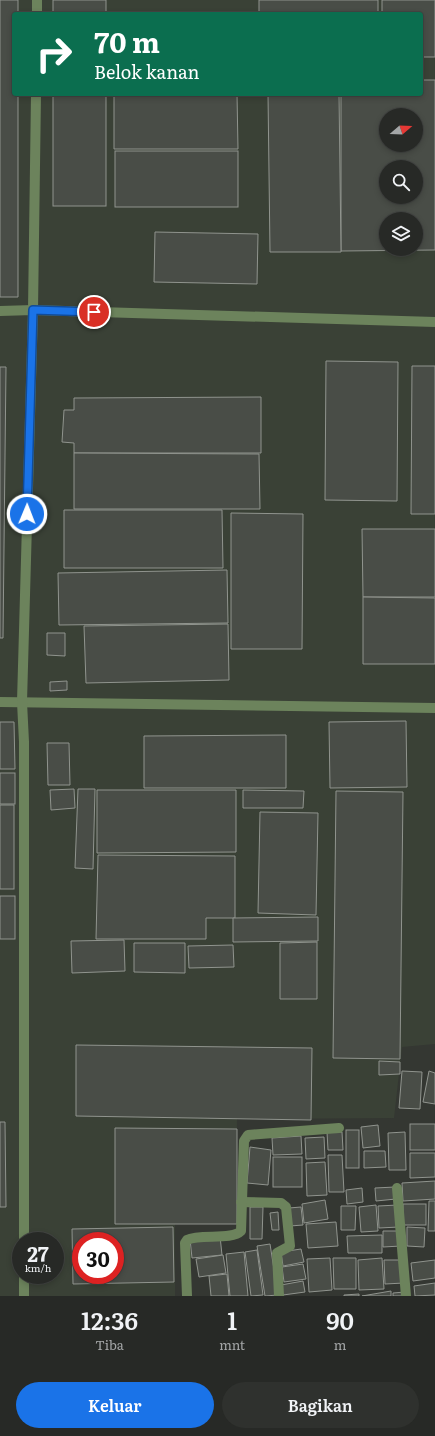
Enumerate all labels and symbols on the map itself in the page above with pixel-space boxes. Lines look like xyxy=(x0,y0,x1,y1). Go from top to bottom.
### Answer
north arrow xyxy=(379,108,423,152)
pin xyxy=(77,295,111,329)
position arrow xyxy=(6,493,48,535)
speed limit sign: 30 xyxy=(72,1232,124,1284)

